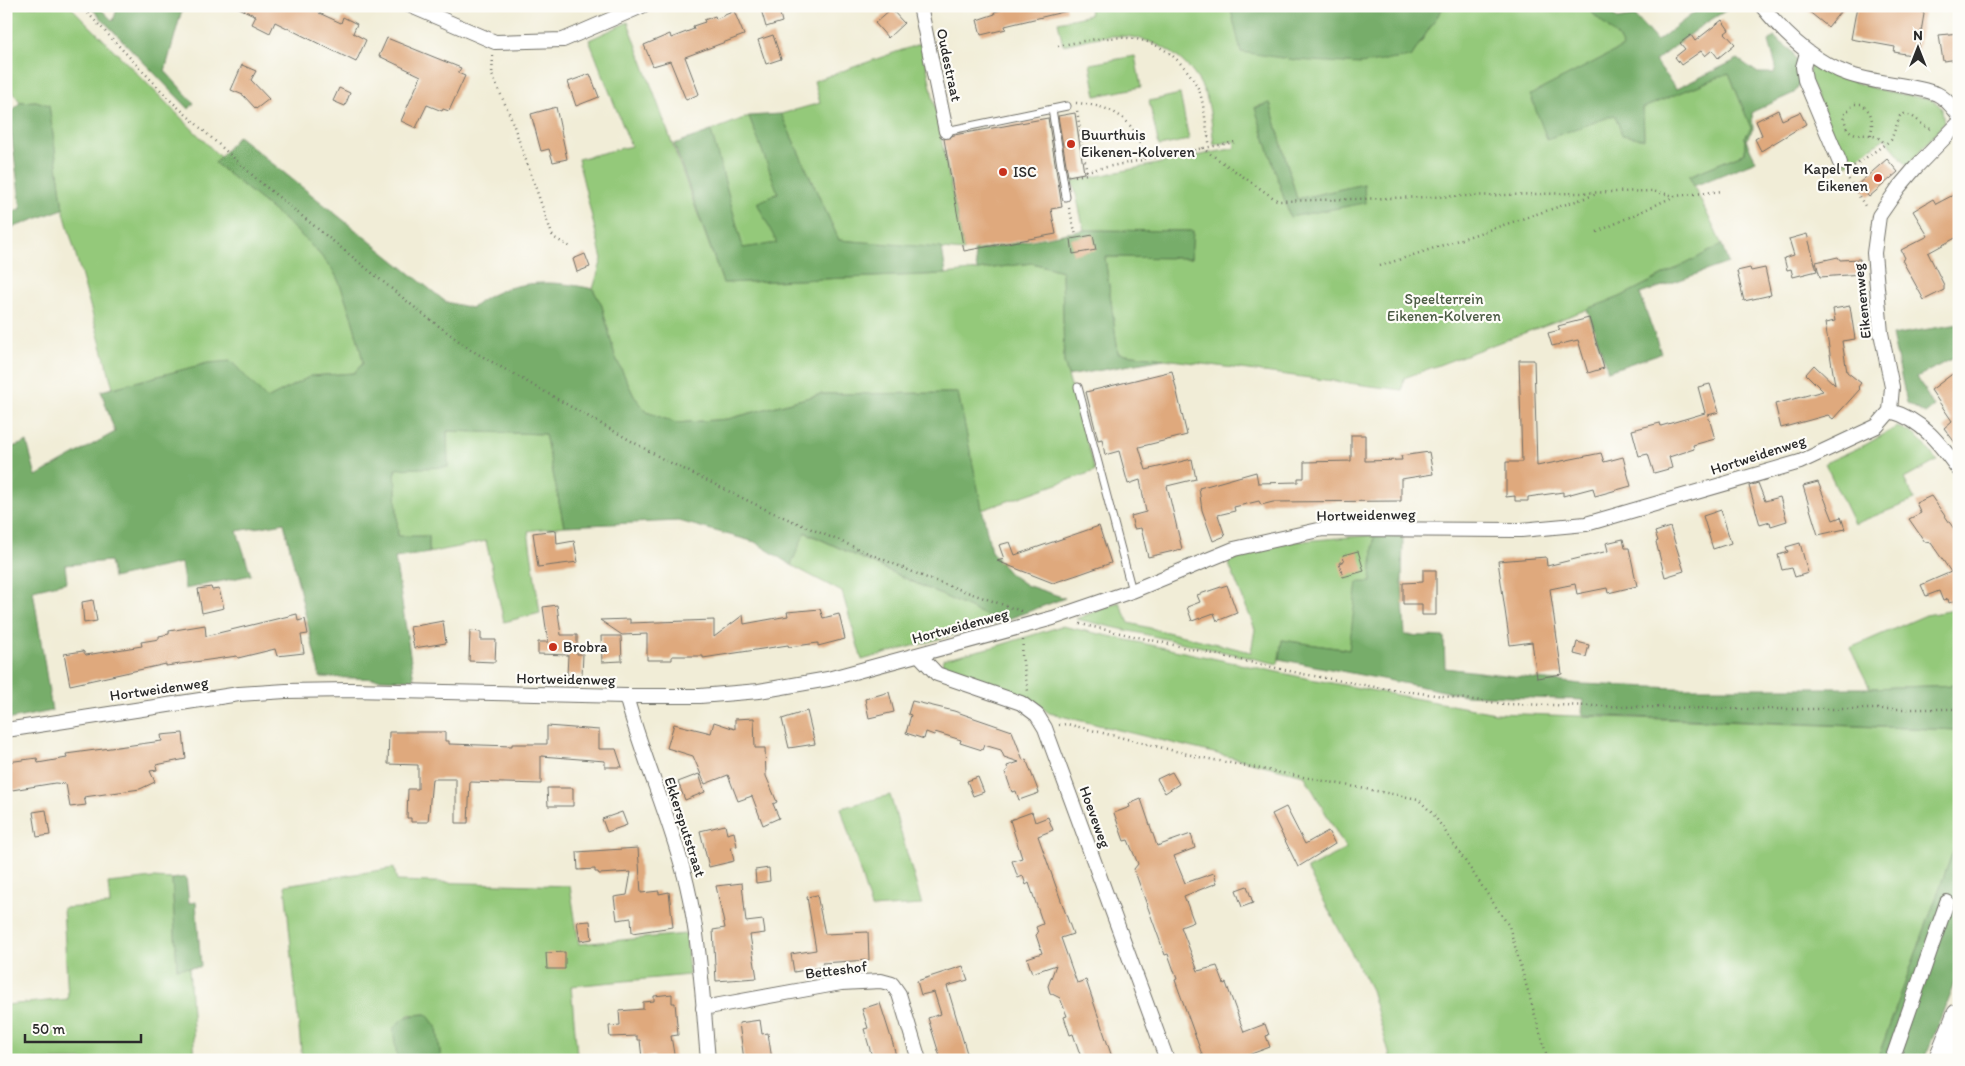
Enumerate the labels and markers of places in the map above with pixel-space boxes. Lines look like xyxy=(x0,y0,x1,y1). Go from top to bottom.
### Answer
place label: Buurthuis Eikenen-Kolveren xyxy=(1081,126,1195,161)
marker: Buurthuis Eikenen-Kolveren xyxy=(1065,138,1077,150)
place label: Kapel Ten Eikenen xyxy=(1804,160,1868,195)
place label: ISC xyxy=(1013,163,1037,181)
marker: ISC xyxy=(997,166,1009,178)
marker: Kapel Ten Eikenen xyxy=(1872,172,1884,184)
place label: Brobra xyxy=(563,638,608,656)
marker: Brobra xyxy=(547,641,559,653)

